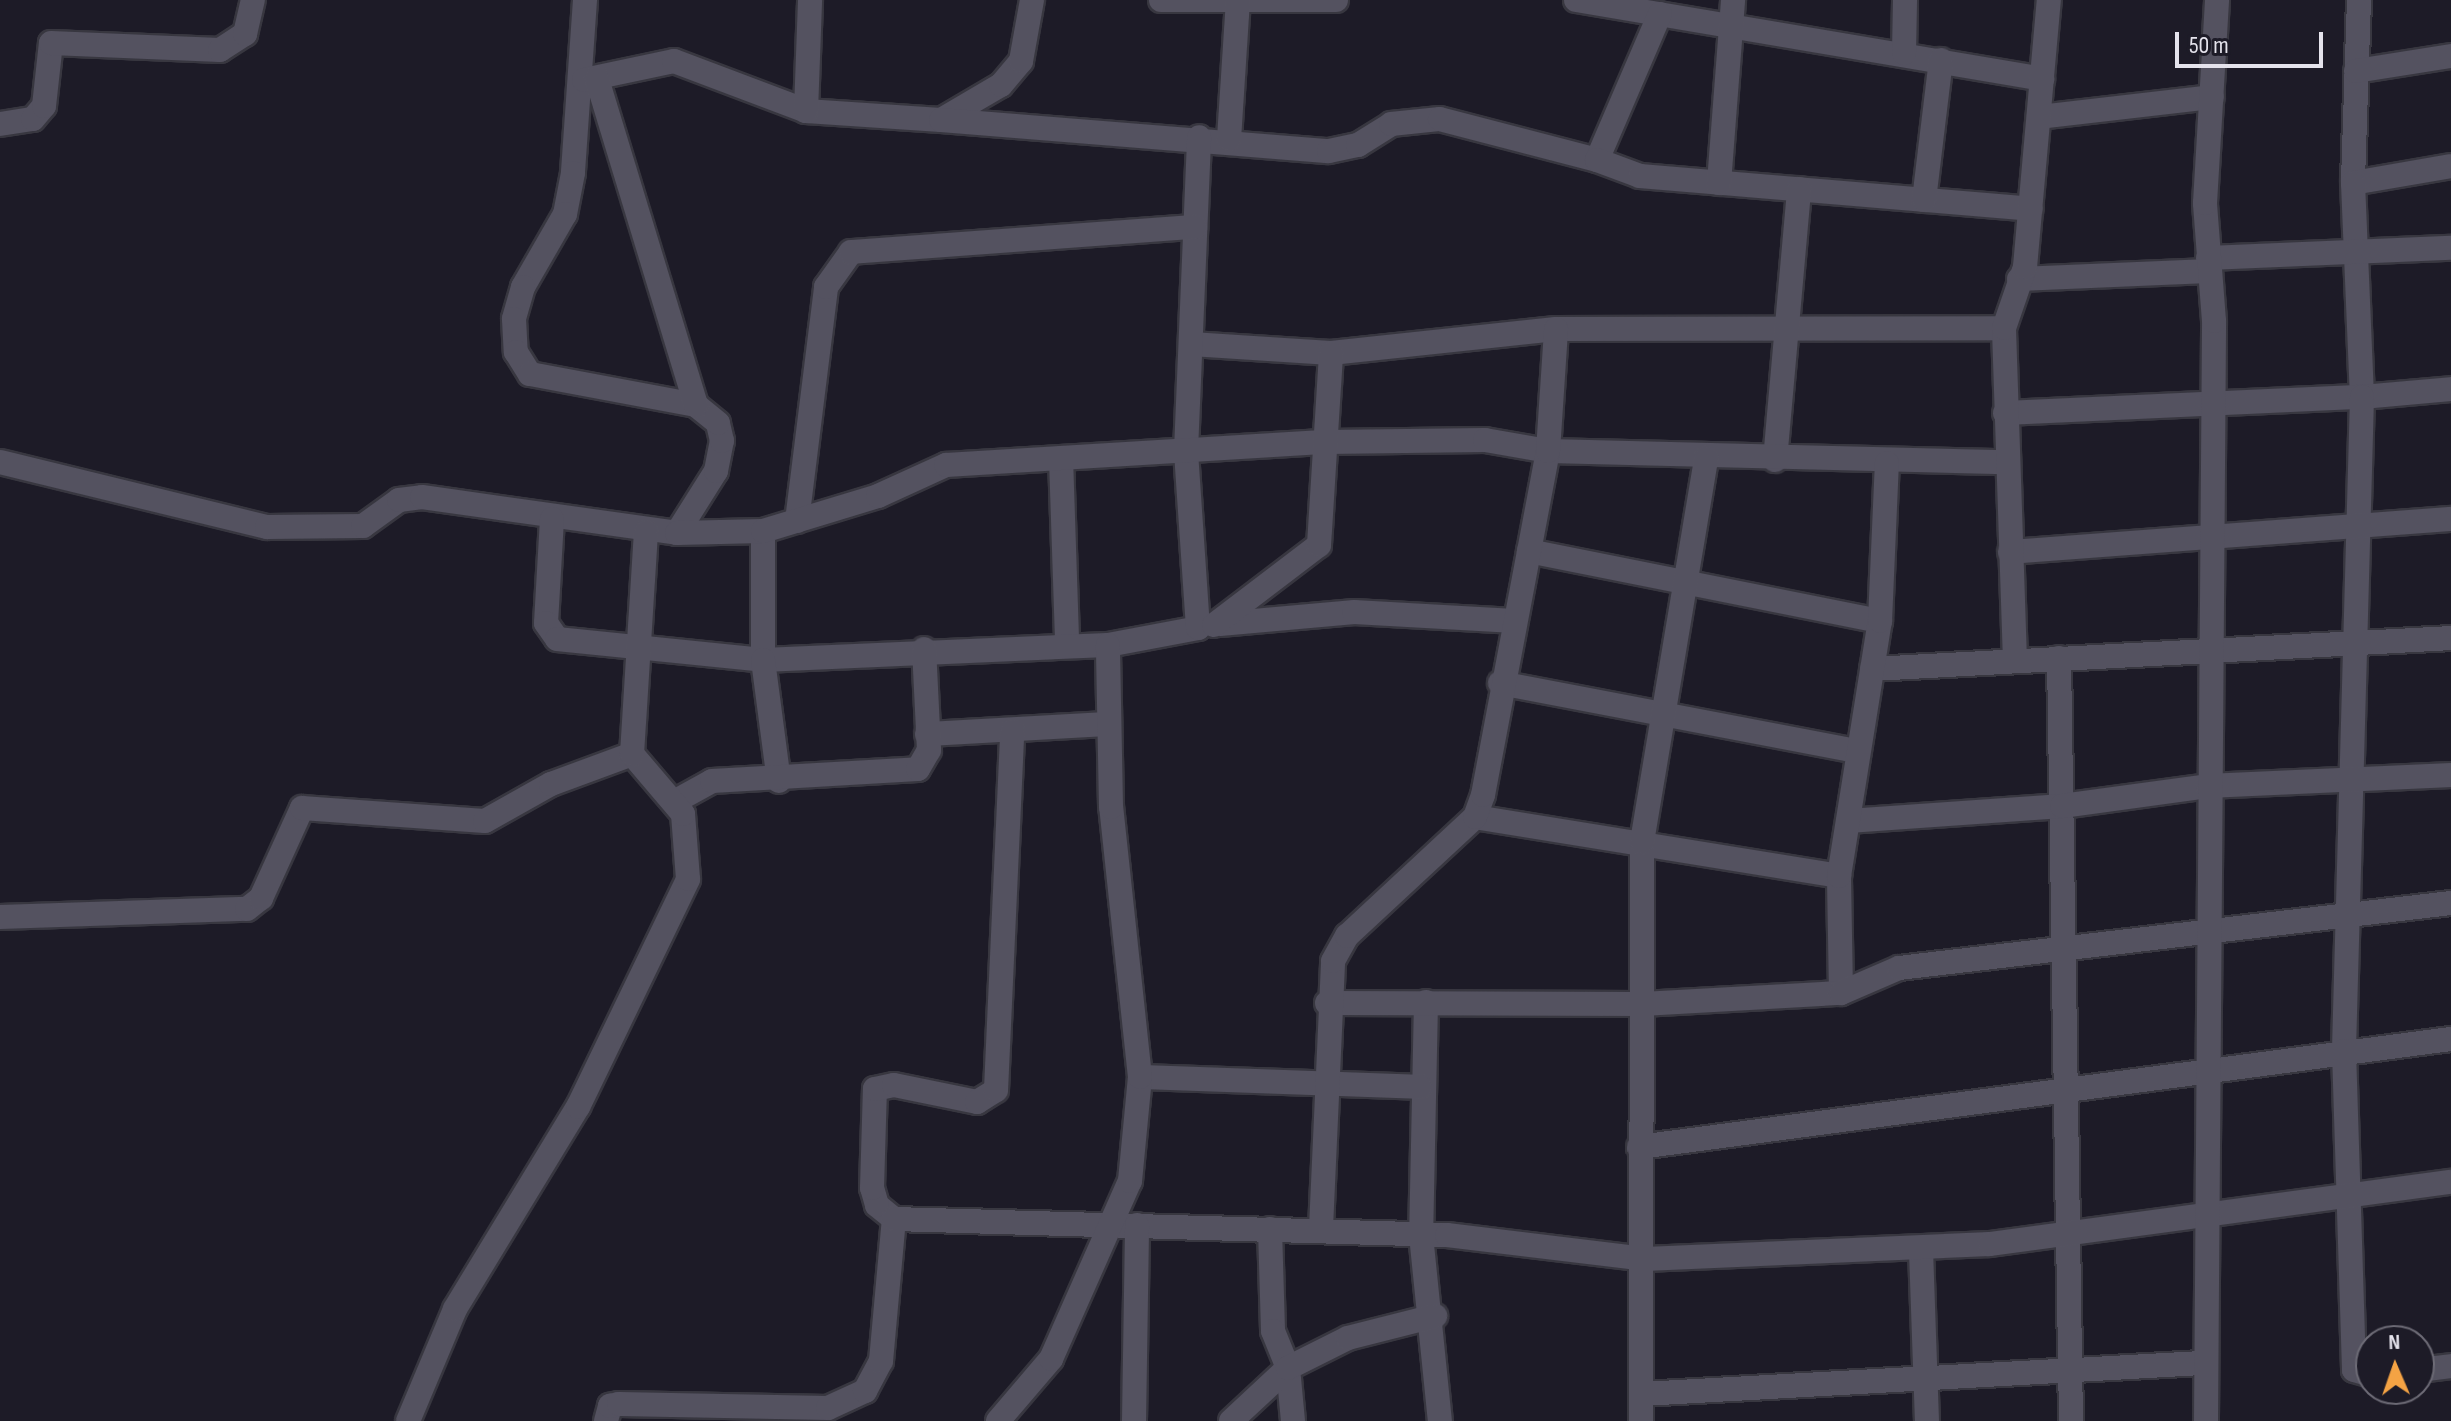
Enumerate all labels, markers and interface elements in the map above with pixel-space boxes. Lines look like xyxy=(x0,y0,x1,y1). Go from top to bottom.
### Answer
scale bar xyxy=(2179,16,2327,66)
text: 50 m xyxy=(2189,31,2229,60)
north arrow xyxy=(2355,1325,2435,1405)
text: N xyxy=(2388,1329,2401,1356)

